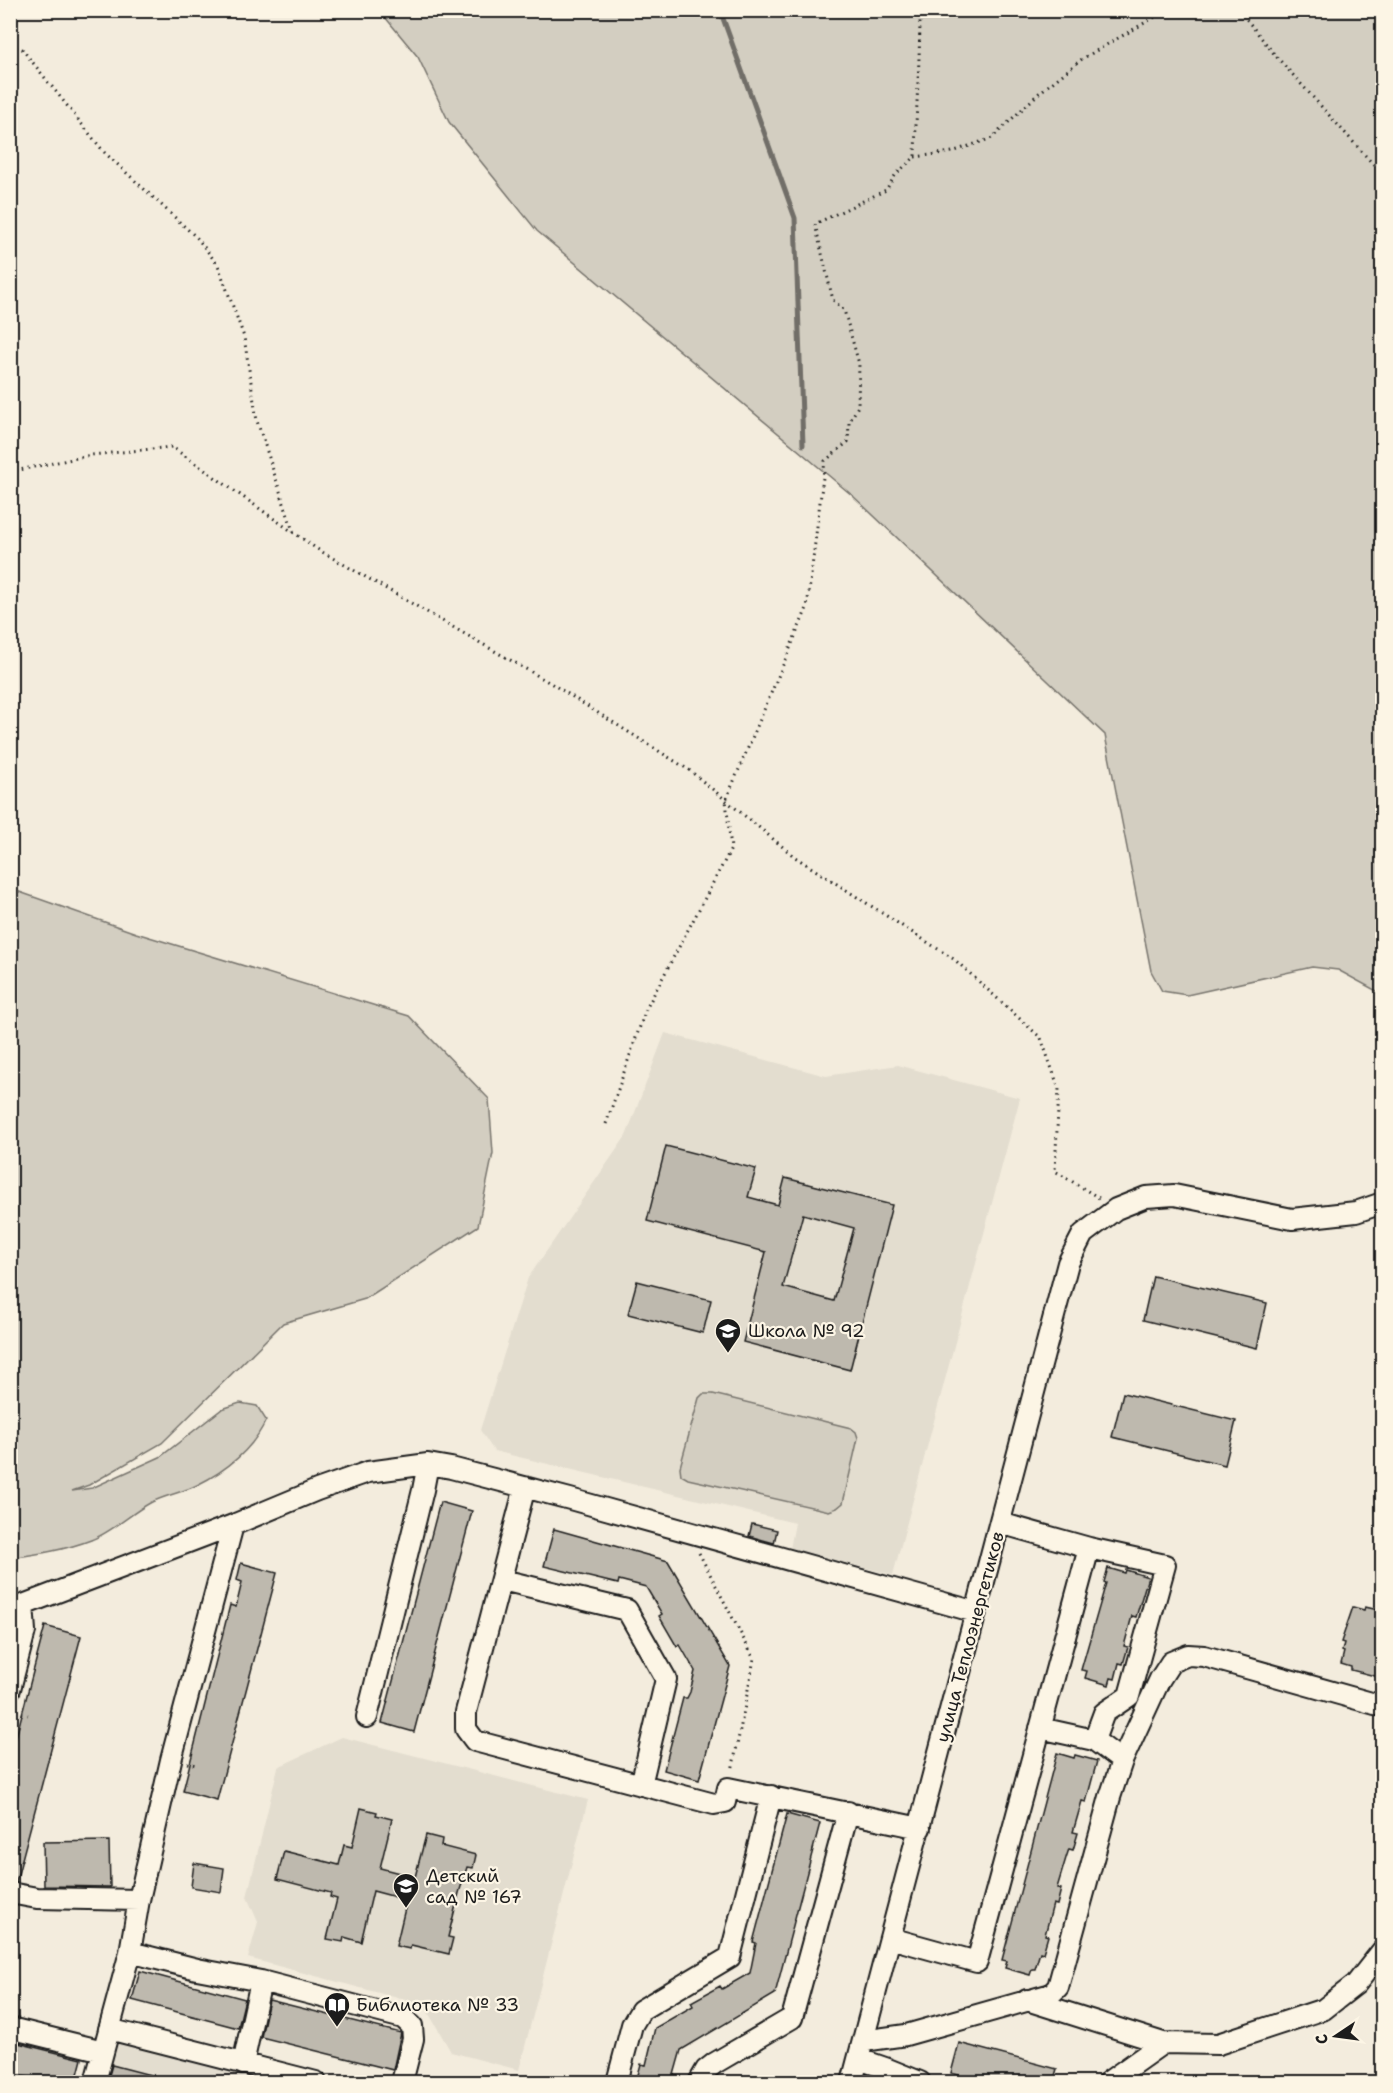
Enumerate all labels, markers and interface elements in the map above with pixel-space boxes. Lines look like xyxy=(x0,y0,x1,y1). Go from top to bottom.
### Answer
school or university icon: Школа № 92 xyxy=(713,1316,743,1354)
place label: Школа № 92 xyxy=(748,1319,865,1343)
street label: улица Теплоэнергетиков xyxy=(930,1529,1010,1745)
place label: Детский сад № 167 xyxy=(426,1864,522,1909)
school or university icon: Детский сад № 167 xyxy=(391,1871,421,1909)
library icon: Библиотека № 33 xyxy=(322,1990,352,2028)
place label: Библиотека № 33 xyxy=(356,1993,519,2017)
north arrow xyxy=(1306,2006,1366,2066)
text: С xyxy=(1310,2032,1333,2046)

